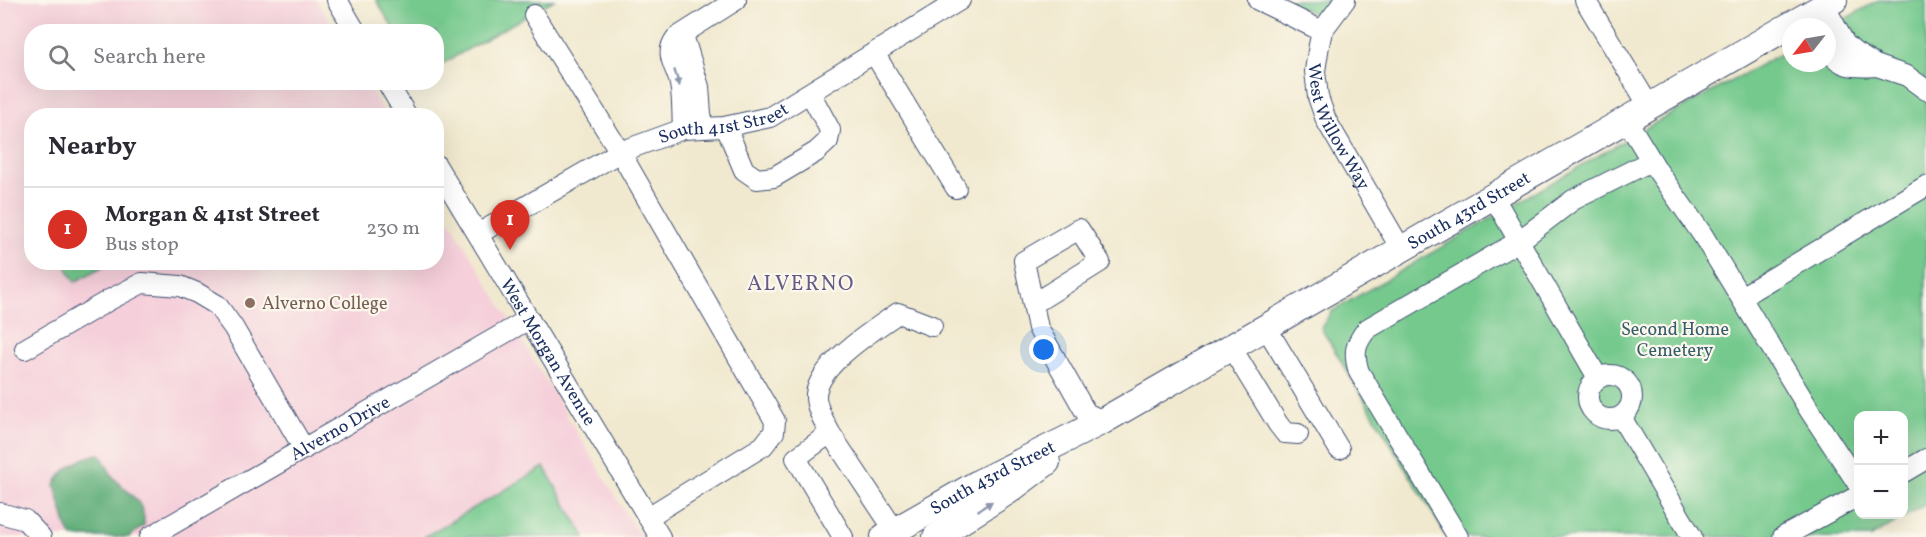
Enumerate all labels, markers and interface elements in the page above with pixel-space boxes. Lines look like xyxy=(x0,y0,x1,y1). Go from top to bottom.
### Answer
north arrow xyxy=(1782,18,1836,72)
search box xyxy=(24,24,444,90)
icon: search xyxy=(45,41,78,74)
text: Search here xyxy=(93,42,206,73)
street label: West Willow Way xyxy=(1300,62,1375,195)
one-way arrow xyxy=(673,70,682,88)
street label: South 41st Street xyxy=(655,98,794,151)
text: Nearby xyxy=(48,129,137,165)
street label: South 43rd Street xyxy=(1403,166,1536,257)
text: Morgan & 41st Street xyxy=(105,200,320,231)
pin: 1 xyxy=(490,200,530,250)
text: 1 xyxy=(63,215,72,243)
text: 230 m xyxy=(366,215,420,243)
text: Bus stop xyxy=(105,231,179,259)
district label: ALVERNO xyxy=(747,270,855,299)
street label: West Morgan Avenue xyxy=(493,274,601,431)
place label: Alverno College xyxy=(262,292,388,317)
marker: Alverno College xyxy=(243,296,257,310)
park label: Second Home Cemetery xyxy=(1621,318,1729,364)
your location xyxy=(1029,335,1058,364)
street label: Alverno Drive xyxy=(286,390,395,468)
map controls xyxy=(1854,411,1908,519)
button: + xyxy=(1854,411,1908,465)
street label: South 43rd Street xyxy=(926,436,1060,522)
button: − xyxy=(1854,465,1908,519)
one-way arrow xyxy=(977,500,993,511)

